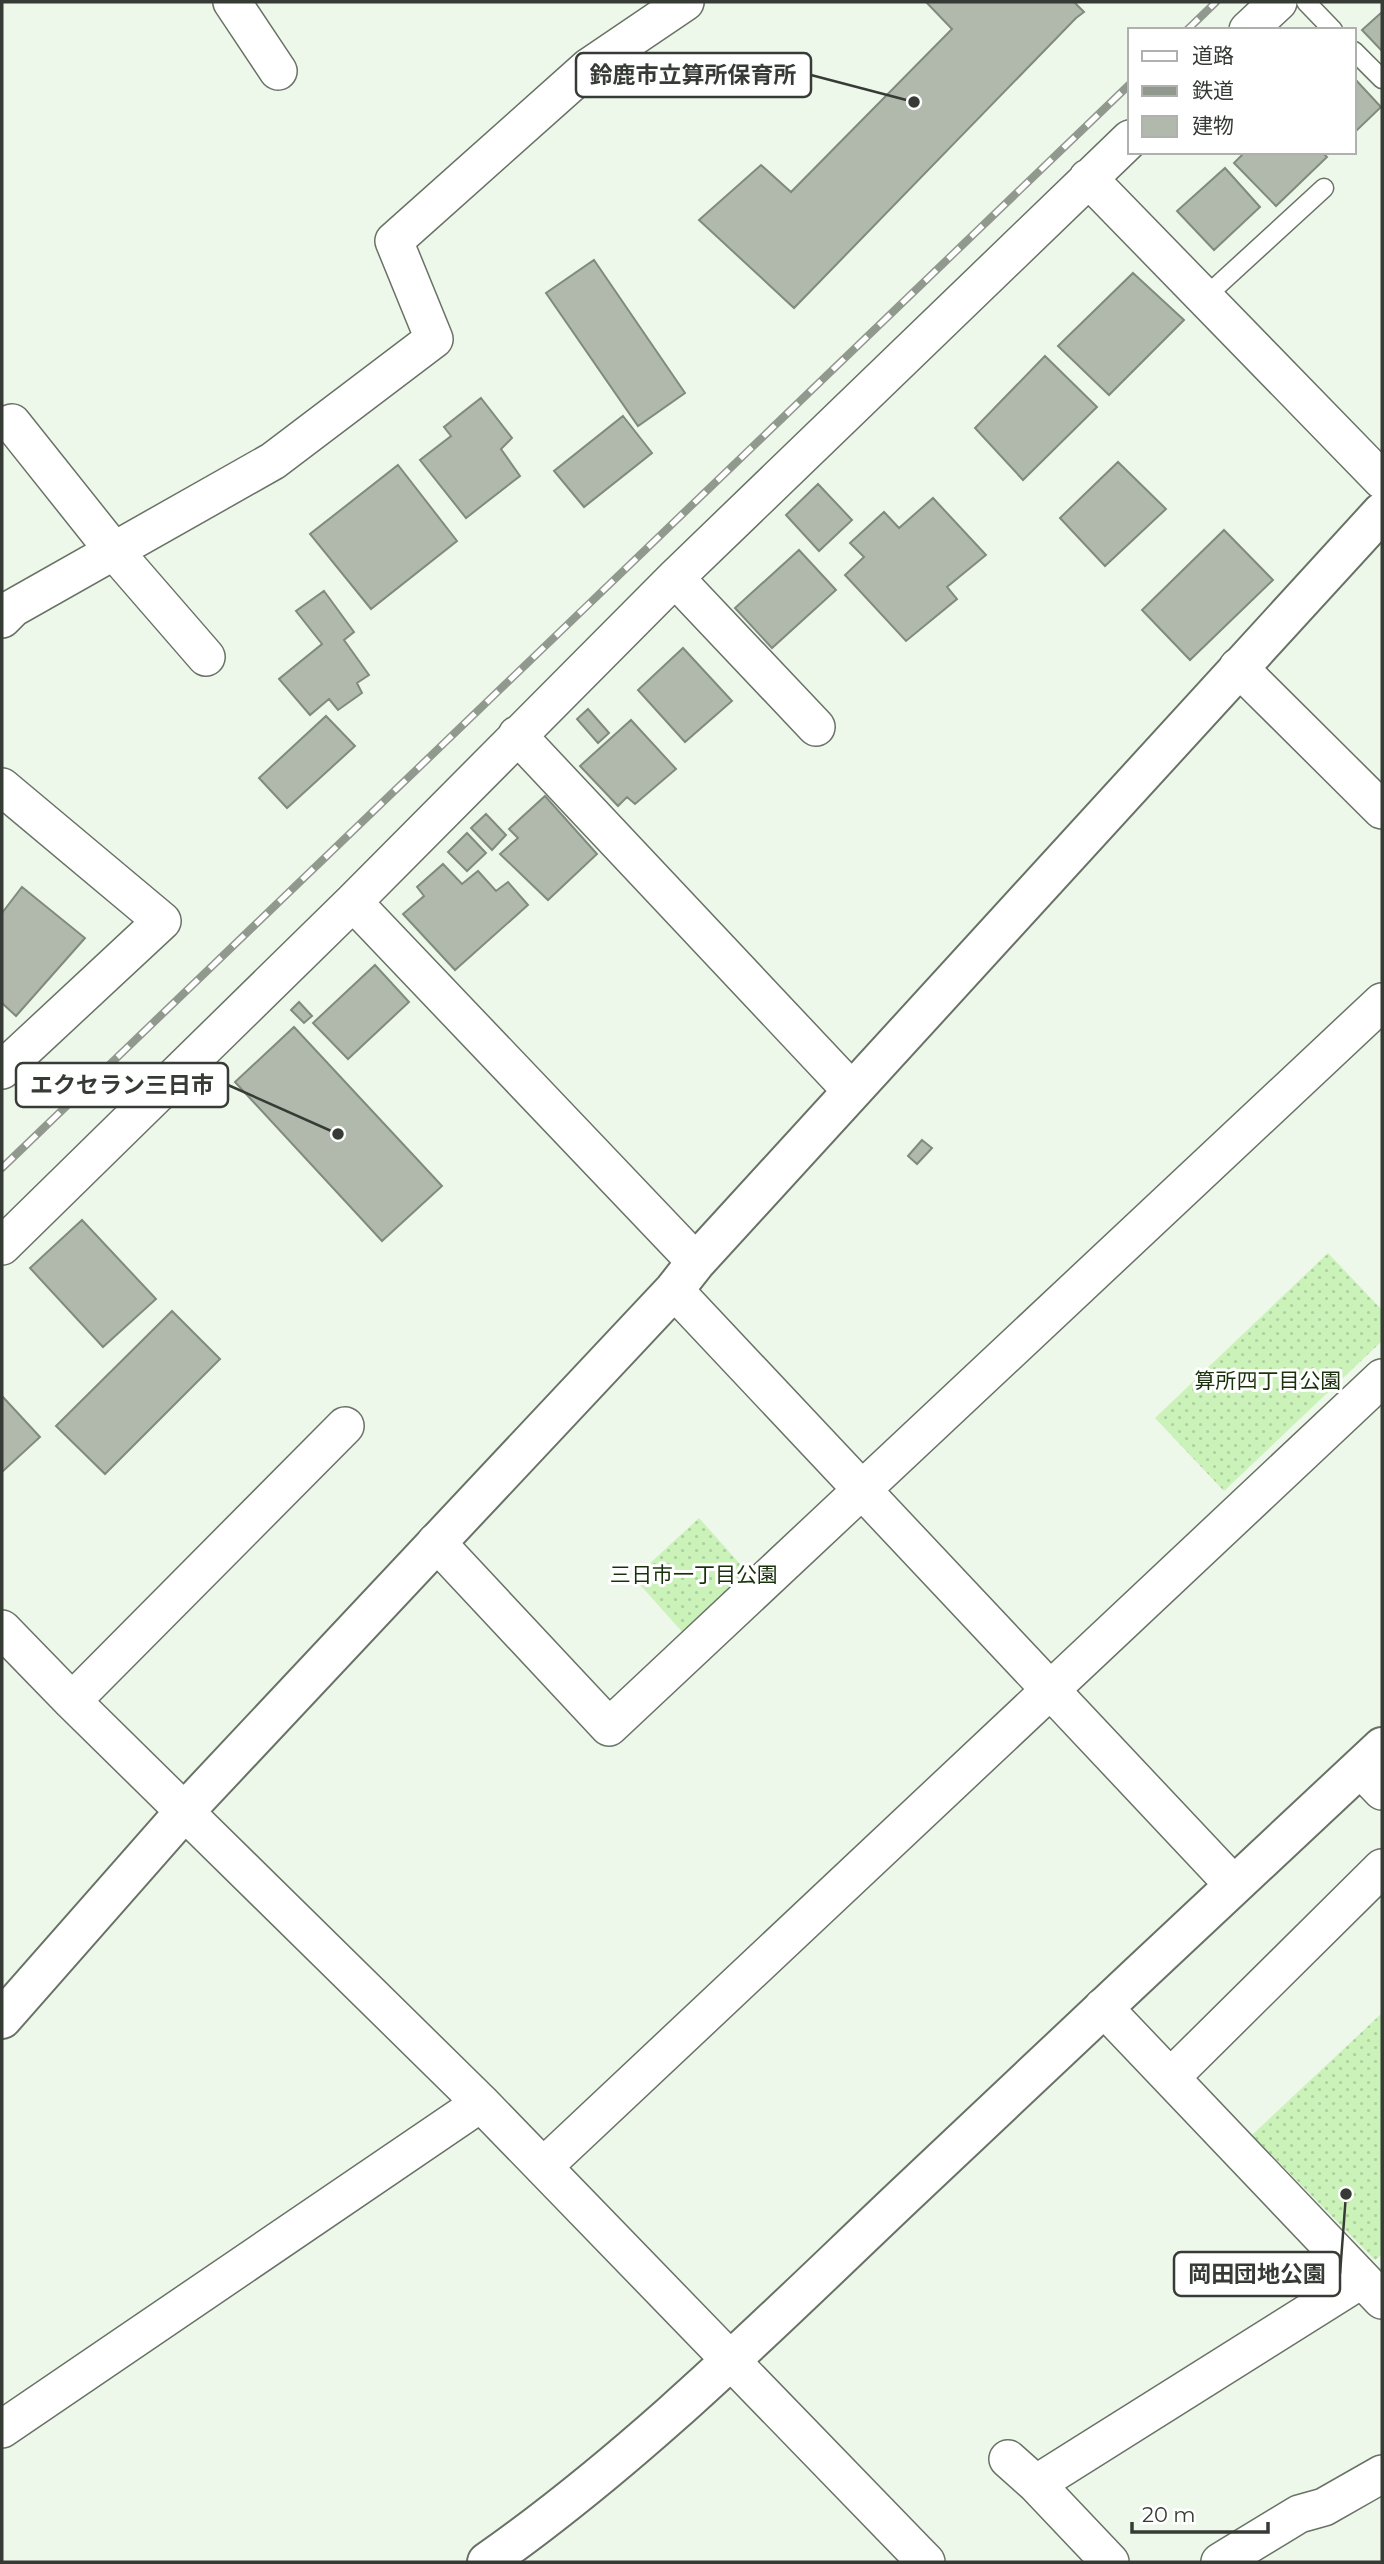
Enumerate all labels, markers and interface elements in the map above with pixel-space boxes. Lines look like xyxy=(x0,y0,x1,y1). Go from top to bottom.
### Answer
legend xyxy=(1128,28,1356,154)
text: 道路 xyxy=(1192,43,1234,68)
callout: 鈴鹿市立算所保育所 xyxy=(576,53,811,97)
text: 鈴鹿市立算所保育所 xyxy=(590,61,797,89)
text: 鉄道 xyxy=(1192,78,1234,103)
text: 建物 xyxy=(1192,113,1234,138)
callout: エクセラン三日市 xyxy=(16,1063,228,1107)
text: エクセラン三日市 xyxy=(30,1071,214,1099)
park label: 算所四丁目公園 xyxy=(1195,1368,1342,1393)
park label: 三日市一丁目公園 xyxy=(610,1562,778,1587)
callout: 岡田団地公園 xyxy=(1174,2252,1340,2296)
text: 岡田団地公園 xyxy=(1188,2260,1326,2288)
scale bar xyxy=(1132,2490,1268,2534)
text: 20 m xyxy=(1142,2502,1196,2527)

